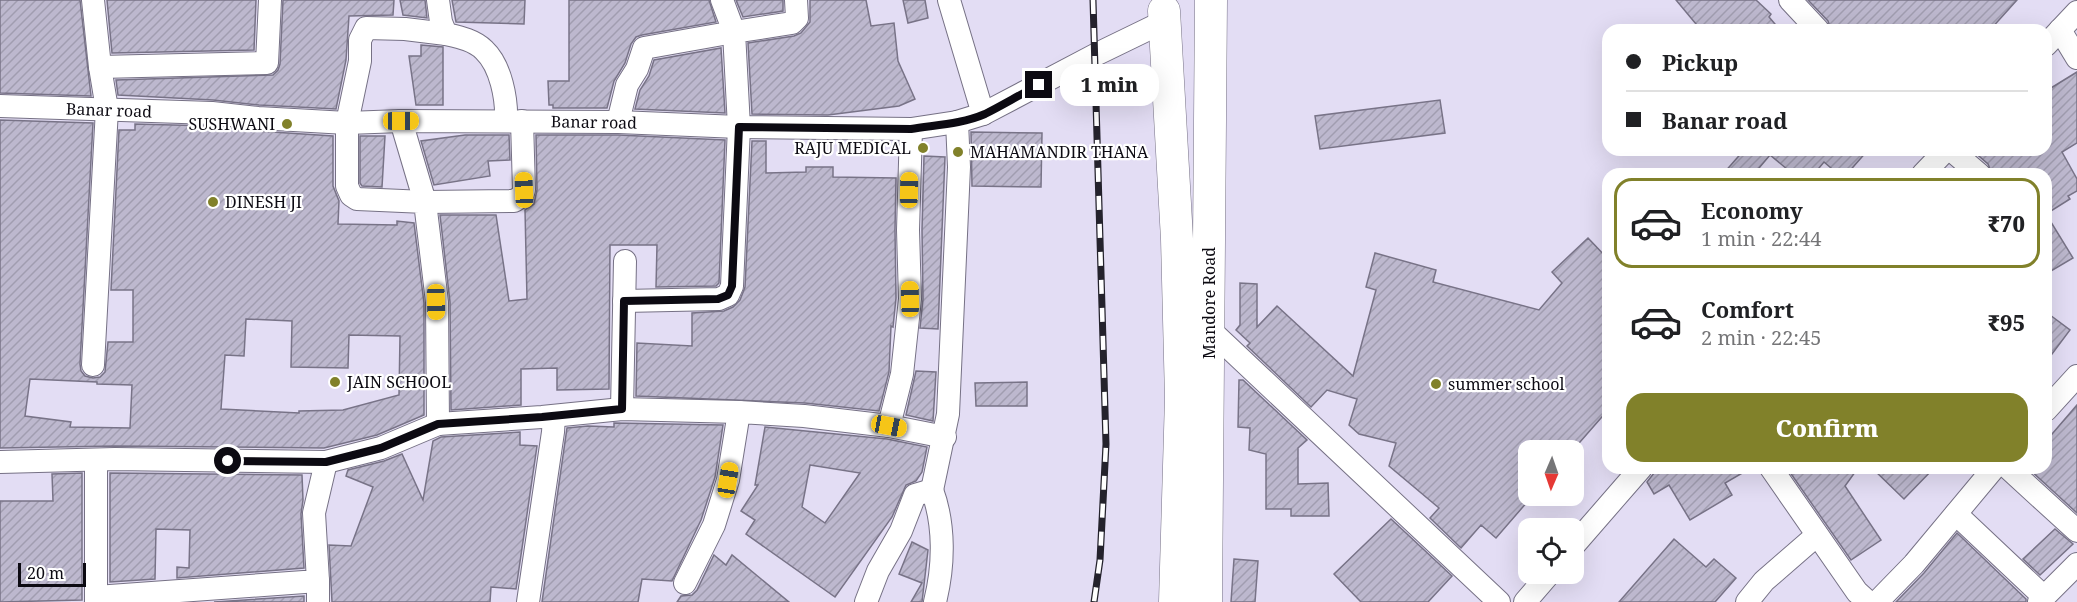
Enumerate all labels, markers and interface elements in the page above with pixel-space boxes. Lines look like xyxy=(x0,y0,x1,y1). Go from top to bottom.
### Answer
text: Pickup xyxy=(1662,47,1738,77)
callout: 1 min xyxy=(1060,64,1159,106)
route end xyxy=(1025,71,1052,98)
text: 1 min xyxy=(1081,71,1138,98)
street label: Banar road xyxy=(66,98,153,123)
text: Banar road xyxy=(1662,105,1788,135)
street label: Banar road xyxy=(551,110,637,134)
car xyxy=(383,112,419,130)
place label: SUSHWANI xyxy=(188,113,275,135)
marker: SUSHWANI xyxy=(280,117,294,131)
place label: RAJU MEDICAL xyxy=(794,137,911,159)
marker: RAJU MEDICAL xyxy=(916,141,930,155)
place label: MAHAMANDIR THANA xyxy=(970,141,1149,163)
marker: MAHAMANDIR THANA xyxy=(951,145,965,159)
car xyxy=(514,172,534,208)
car xyxy=(900,172,918,208)
place label: DINESH JI xyxy=(225,191,302,213)
marker: DINESH JI xyxy=(206,195,220,209)
text: Economy xyxy=(1701,195,1803,225)
icon: car xyxy=(1629,196,1683,250)
text: ₹70 xyxy=(1988,208,2025,238)
text: 1 min · 22:44 xyxy=(1701,225,1821,252)
street label: Mandore Road xyxy=(1198,247,1220,359)
car xyxy=(901,281,919,317)
car xyxy=(427,284,445,320)
text: Comfort xyxy=(1701,294,1794,324)
icon: car xyxy=(1629,295,1683,349)
text: ₹95 xyxy=(1988,307,2025,337)
text: 2 min · 22:45 xyxy=(1701,324,1821,351)
place label: JAIN SCHOOL xyxy=(346,371,451,393)
place label: summer school xyxy=(1448,373,1565,395)
marker: JAIN SCHOOL xyxy=(328,375,342,389)
marker: summer school xyxy=(1429,377,1443,391)
button: Confirm xyxy=(1626,393,2028,462)
car xyxy=(870,414,908,438)
north arrow xyxy=(1518,440,1584,506)
map controls xyxy=(1518,440,1584,584)
route start xyxy=(214,447,241,474)
car xyxy=(716,461,740,499)
button: locate xyxy=(1518,518,1584,584)
scale bar xyxy=(18,560,86,588)
text: 20 m xyxy=(27,562,64,584)

